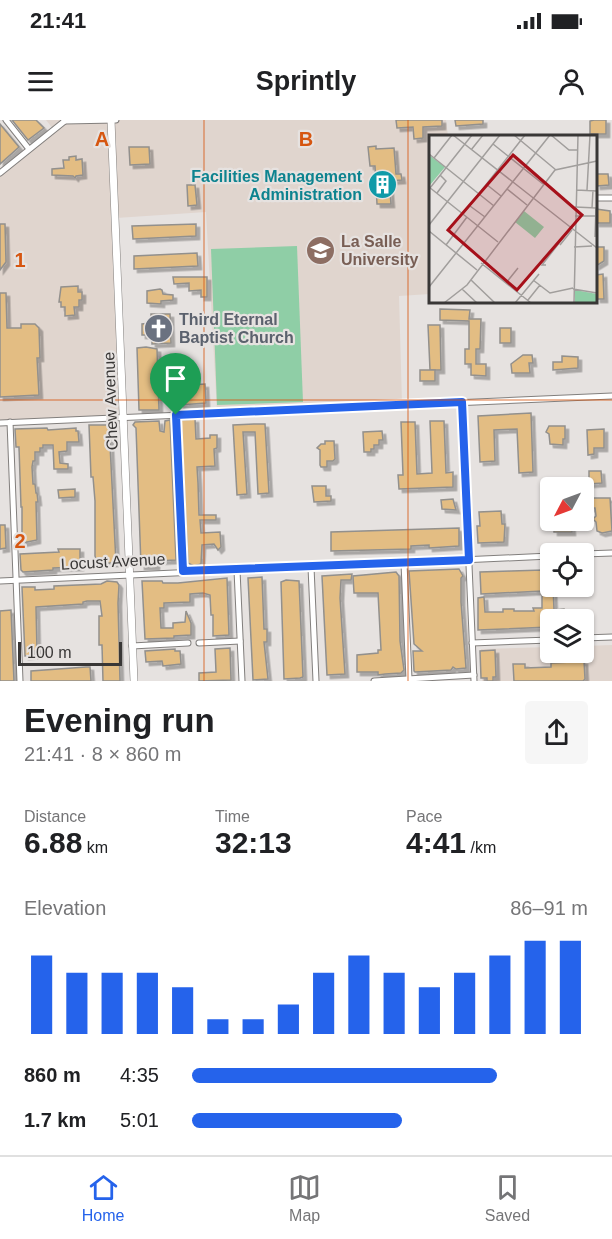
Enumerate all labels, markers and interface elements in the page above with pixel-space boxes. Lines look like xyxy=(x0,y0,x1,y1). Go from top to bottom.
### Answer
text: 21:41 xyxy=(30,8,86,33)
icon: menu xyxy=(24,65,57,98)
icon: person xyxy=(555,65,588,98)
text: Sprintly xyxy=(256,66,356,96)
text: A xyxy=(95,128,109,150)
text: B xyxy=(299,128,313,150)
inset map xyxy=(429,135,597,303)
place label: Facilities Management Administration xyxy=(191,168,363,203)
building icon: Facilities Management Administration xyxy=(367,169,399,201)
place label: La Salle University xyxy=(341,233,418,268)
school or university icon: La Salle University xyxy=(304,234,336,266)
text: 1 xyxy=(14,249,26,271)
place label: Third Eternal Baptist Church xyxy=(179,311,294,346)
church icon: Third Eternal Baptist Church xyxy=(142,312,174,344)
street label: Chew Avenue xyxy=(100,351,121,450)
pin xyxy=(150,353,201,415)
icon: arrive xyxy=(159,362,192,395)
north arrow xyxy=(540,477,594,531)
map controls xyxy=(540,477,594,663)
text: 2 xyxy=(14,530,26,552)
button: locate xyxy=(540,543,594,597)
street label: Locust Avenue xyxy=(60,550,166,573)
button: layers xyxy=(540,609,594,663)
scale bar xyxy=(18,639,122,666)
text: 100 m xyxy=(27,644,71,661)
button: share xyxy=(525,701,588,764)
text: Evening run xyxy=(24,702,215,739)
text: 21:41 · 8 × 860 m xyxy=(24,743,181,765)
text: Distance xyxy=(24,808,86,825)
text: Time xyxy=(215,808,250,825)
text: Pace xyxy=(406,808,442,825)
text: 6.88 xyxy=(24,826,82,859)
text: 32:13 xyxy=(215,826,292,859)
text: 4:41 xyxy=(406,826,466,859)
text: km xyxy=(82,839,108,856)
text: /km xyxy=(466,839,496,856)
text: Elevation xyxy=(24,897,106,919)
text: 86–91 m xyxy=(510,897,588,919)
text: 860 m xyxy=(24,1064,81,1086)
text: 4:35 xyxy=(120,1064,159,1086)
text: 1.7 km xyxy=(24,1109,86,1131)
text: 5:01 xyxy=(120,1109,159,1131)
tab: Home xyxy=(82,1171,125,1225)
tab: Map xyxy=(288,1171,321,1225)
tab: Saved xyxy=(485,1171,530,1225)

